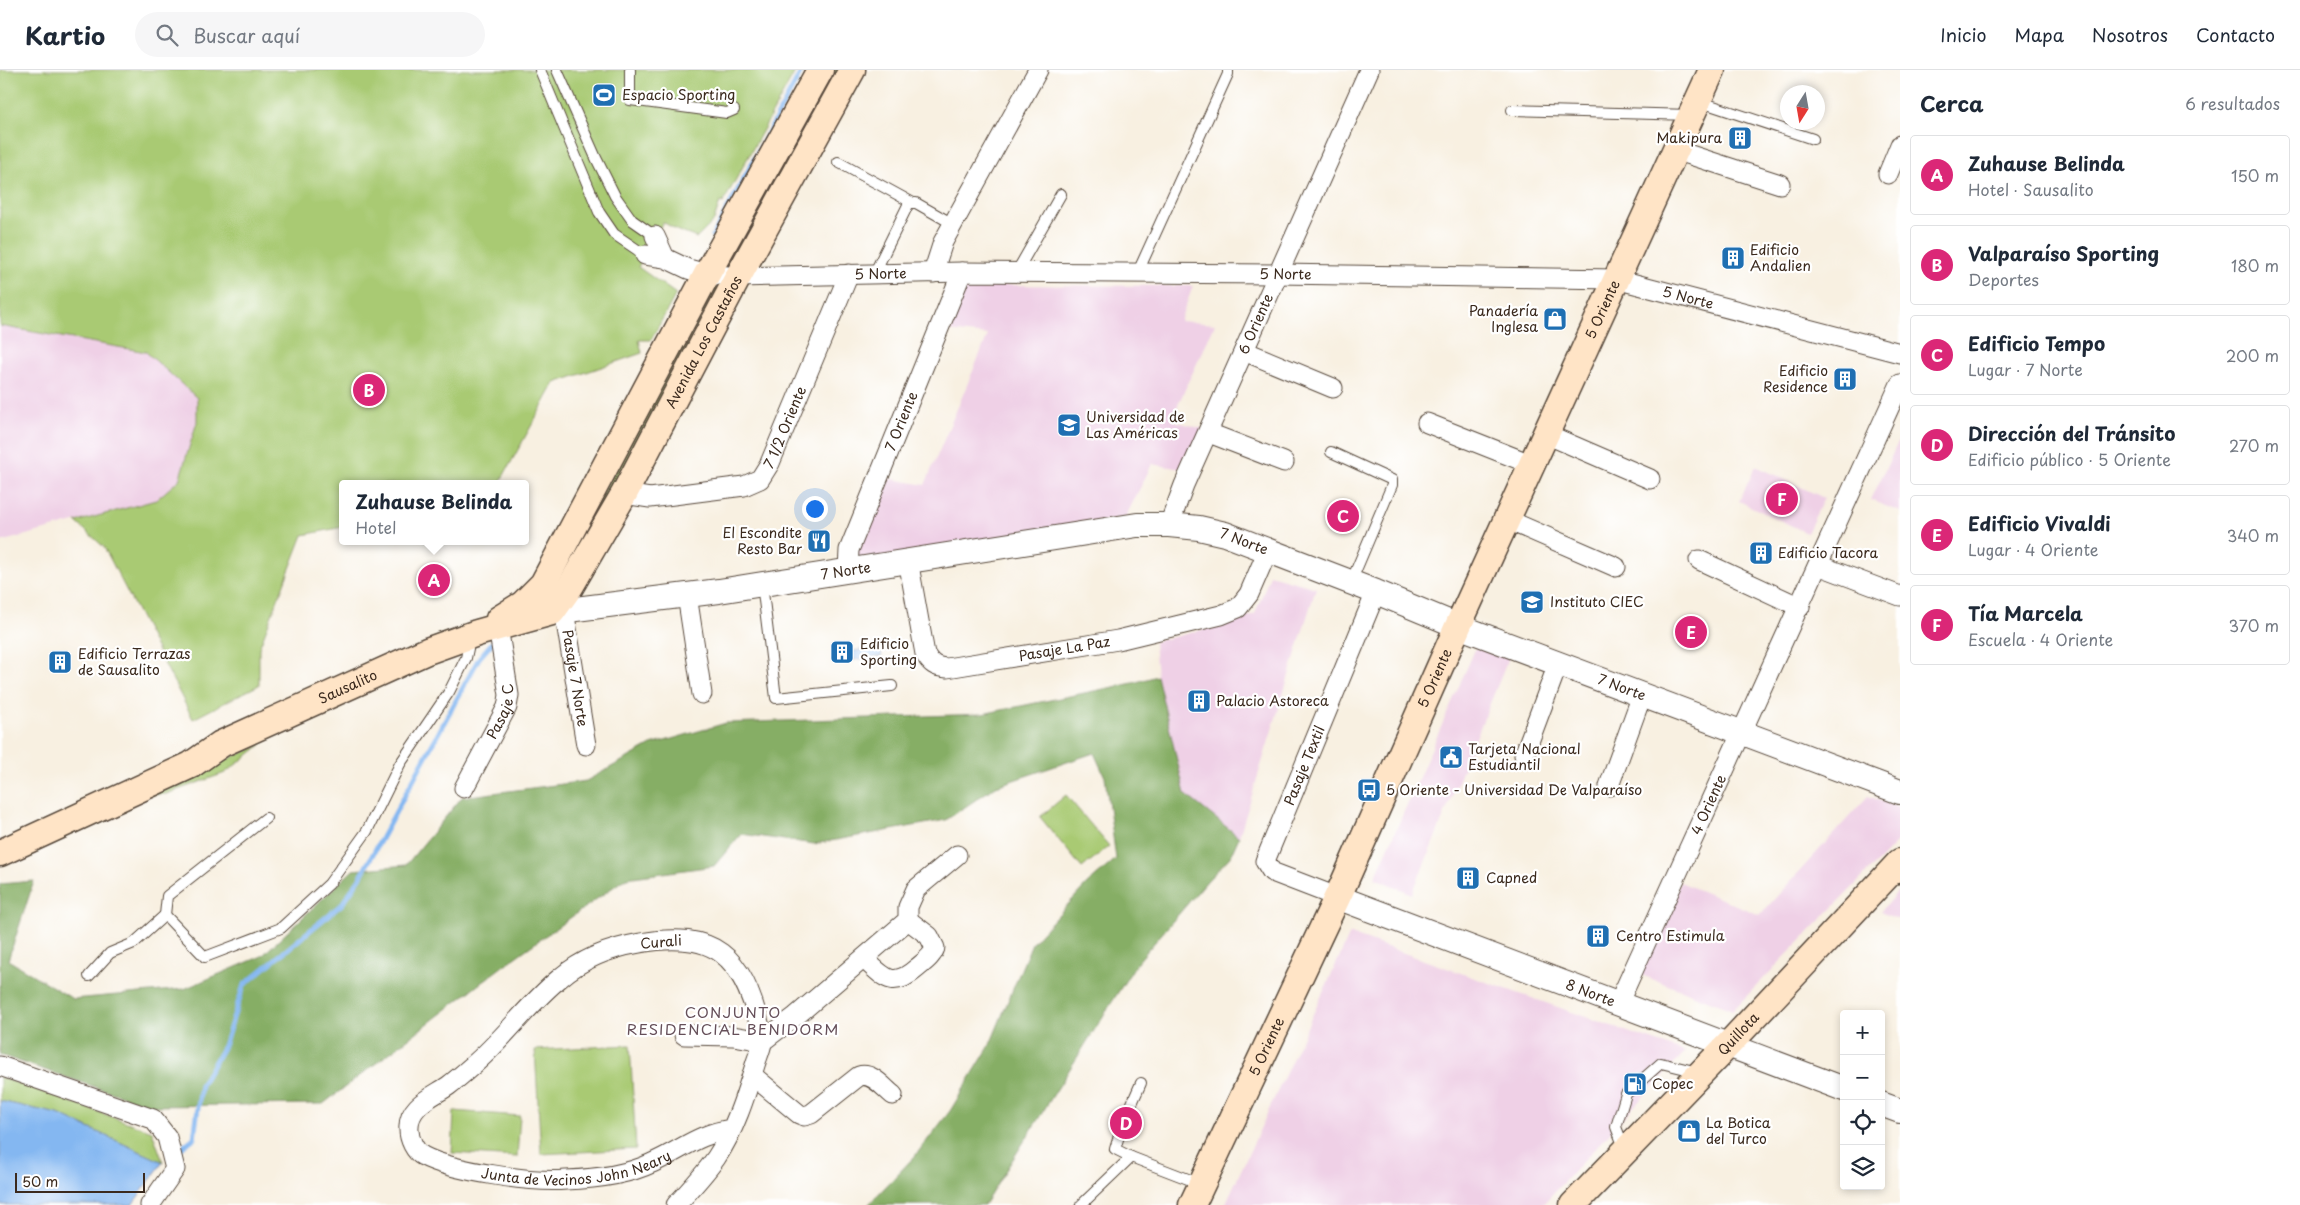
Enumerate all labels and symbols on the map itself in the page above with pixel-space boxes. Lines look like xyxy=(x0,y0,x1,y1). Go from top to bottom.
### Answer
sports icon: Espacio Sporting xyxy=(591,82,617,108)
place label: Espacio Sporting xyxy=(622,84,735,105)
north arrow xyxy=(1780,85,1825,130)
building icon: Makipura xyxy=(1727,125,1753,151)
place label: Makipura xyxy=(1656,127,1722,148)
place label: Edificio Andalien xyxy=(1750,239,1811,276)
building icon: Edificio Andalien xyxy=(1720,245,1746,271)
street label: 5 Norte xyxy=(854,262,907,284)
street label: 5 Norte xyxy=(1259,263,1312,285)
street label: Avenida Los Castaños xyxy=(660,272,747,412)
street label: 5 Oriente xyxy=(1579,276,1625,342)
street label: 5 Norte xyxy=(1660,281,1716,314)
street label: 6 Oriente xyxy=(1233,290,1278,358)
place label: Panadería Inglesa xyxy=(1469,300,1538,337)
shop icon: Panadería Inglesa xyxy=(1542,306,1568,332)
place label: Edificio Residence xyxy=(1763,360,1828,397)
building icon: Edificio Residence xyxy=(1832,366,1858,392)
pin: B xyxy=(353,371,385,409)
street label: 7 1/2 Oriente xyxy=(758,382,811,473)
street label: 7 Oriente xyxy=(879,388,923,454)
place label: Universidad de Las Américas xyxy=(1086,406,1185,443)
school or university icon: Universidad de Las Américas xyxy=(1056,412,1082,438)
pin: F xyxy=(1766,480,1798,518)
your location xyxy=(802,496,828,522)
pin: C xyxy=(1327,497,1359,535)
place label: El Escondite Resto Bar xyxy=(722,522,803,559)
street label: 7 Norte xyxy=(1218,522,1271,560)
restaurant icon: El Escondite Resto Bar xyxy=(806,528,832,554)
building icon: Edificio Tacora xyxy=(1748,540,1774,566)
place label: Edificio Tacora xyxy=(1778,542,1879,563)
street label: 7 Norte xyxy=(819,556,872,585)
pin: A xyxy=(418,561,450,599)
school or university icon: Instituto CIEC xyxy=(1519,589,1545,615)
place label: Instituto CIEC xyxy=(1550,591,1644,612)
pin: E xyxy=(1675,613,1707,651)
street label: Pasaje 7 Norte xyxy=(557,628,594,728)
street label: Pasaje La Paz xyxy=(1017,630,1112,666)
place label: Edificio Sporting xyxy=(860,633,917,670)
building icon: Edificio Sporting xyxy=(829,639,855,665)
place label: Edificio Terrazas de Sausalito xyxy=(78,643,191,680)
street label: 5 Oriente xyxy=(1412,645,1457,711)
building icon: Edificio Terrazas de Sausalito xyxy=(47,649,73,675)
street label: Sausalito xyxy=(315,664,381,709)
street label: 7 Norte xyxy=(1595,668,1649,706)
street label: Pasaje C xyxy=(481,682,519,743)
building icon: Palacio Astoreca xyxy=(1186,688,1212,714)
place label: Palacio Astoreca xyxy=(1216,690,1329,711)
street label: Pasaje Textil xyxy=(1278,722,1330,808)
place label: Tarjeta Nacional Estudiantil xyxy=(1468,738,1581,775)
public building icon: Tarjeta Nacional Estudiantil xyxy=(1438,744,1464,770)
street label: 4 Oriente xyxy=(1685,771,1731,838)
bus stop icon: 5 Oriente - Universidad De Valparaíso xyxy=(1356,777,1382,803)
place label: 5 Oriente - Universidad De Valparaíso xyxy=(1386,779,1642,800)
building icon: Capned xyxy=(1455,865,1481,891)
place label: Capned xyxy=(1486,867,1537,888)
building icon: Centro Estimula xyxy=(1585,923,1611,949)
place label: Centro Estimula xyxy=(1616,925,1725,946)
street label: Curali xyxy=(639,929,683,954)
street label: 8 Norte xyxy=(1563,974,1618,1011)
district label: CONJUNTO RESIDENCIAL BENIDORM xyxy=(627,1000,839,1040)
street label: Quillota xyxy=(1712,1007,1764,1060)
street label: 5 Oriente xyxy=(1243,1013,1289,1079)
fuel station icon: Copec xyxy=(1622,1071,1648,1097)
place label: Copec xyxy=(1652,1073,1693,1094)
pin: D xyxy=(1110,1104,1142,1142)
place label: La Botica del Turco xyxy=(1706,1112,1771,1149)
shop icon: La Botica del Turco xyxy=(1676,1118,1702,1144)
street label: Junta de Vecinos John Neary xyxy=(480,1145,674,1191)
scale bar xyxy=(15,1170,145,1193)

